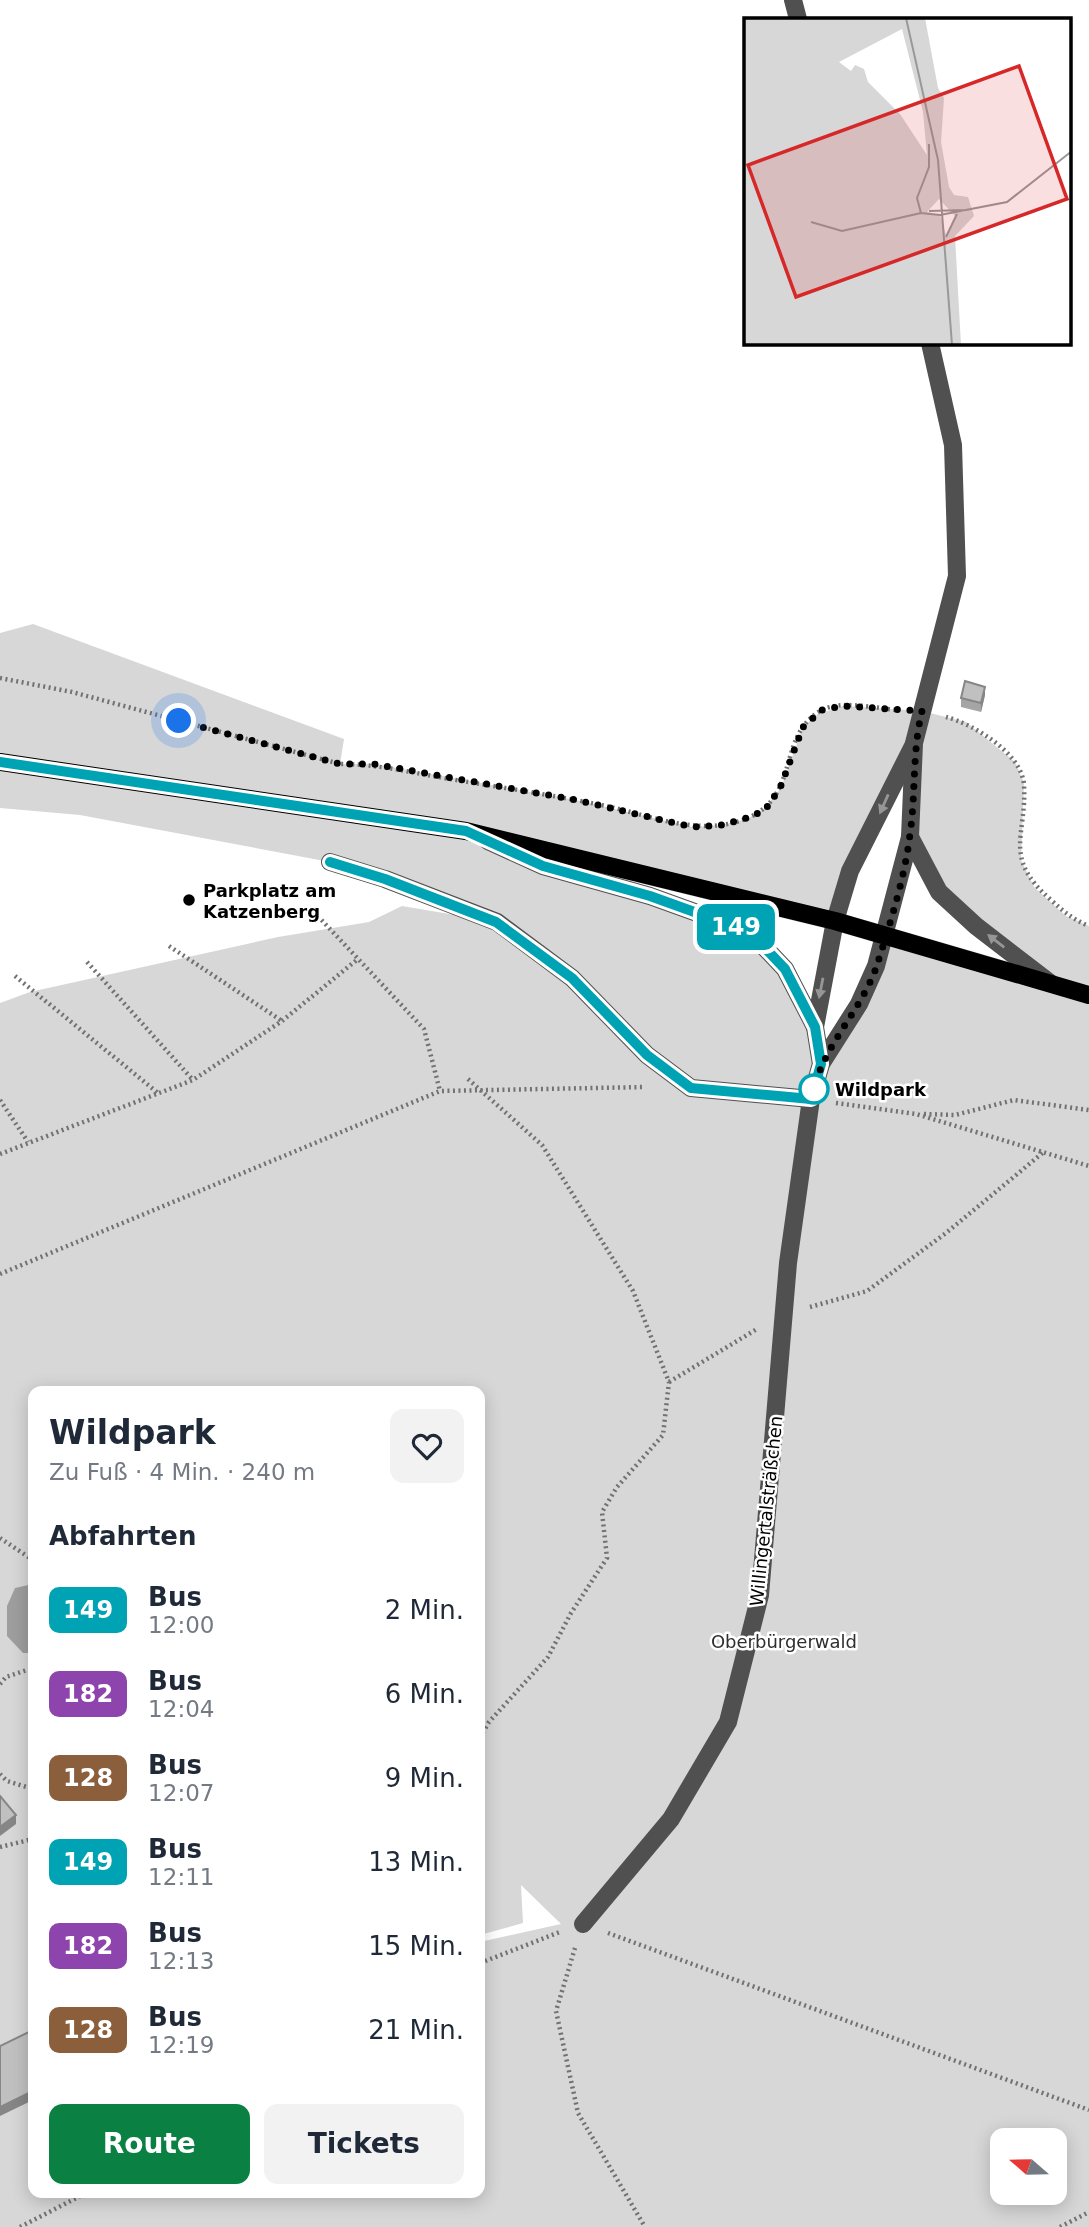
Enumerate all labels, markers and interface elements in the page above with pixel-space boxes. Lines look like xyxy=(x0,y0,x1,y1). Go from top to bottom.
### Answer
inset map xyxy=(744,18,1072,345)
your location xyxy=(161,703,196,738)
one-way arrow xyxy=(878,794,890,814)
place label: Parkplatz am Katzenberg xyxy=(203,880,336,922)
marker: Parkplatz am Katzenberg xyxy=(181,892,197,908)
line badge: 149 xyxy=(696,904,776,950)
text: 149 xyxy=(711,913,761,941)
one-way arrow xyxy=(987,935,1005,949)
one-way arrow xyxy=(815,977,826,999)
marker: Wildpark xyxy=(799,1074,829,1104)
place label: Wildpark xyxy=(835,1079,927,1100)
button: heart xyxy=(390,1409,464,1483)
text: Wildpark xyxy=(49,1413,216,1452)
street label: Willingertalsträßchen xyxy=(746,1415,786,1607)
text: Zu Fuß · 4 Min. · 240 m xyxy=(49,1459,315,1485)
text: Abfahrten xyxy=(49,1521,197,1551)
text: Bus xyxy=(148,1582,202,1612)
text: 2 Min. xyxy=(385,1595,464,1625)
text: 149 xyxy=(63,1596,113,1624)
text: 12:00 xyxy=(148,1612,214,1638)
park label: Oberbürgerwald xyxy=(711,1631,857,1652)
text: Bus xyxy=(148,1666,202,1696)
text: 6 Min. xyxy=(385,1679,464,1709)
text: 182 xyxy=(63,1680,113,1708)
text: 12:04 xyxy=(148,1696,214,1722)
text: Bus xyxy=(148,1750,202,1780)
text: 9 Min. xyxy=(385,1763,464,1793)
text: 128 xyxy=(63,1764,113,1792)
text: 12:07 xyxy=(148,1780,214,1806)
text: Bus xyxy=(148,1834,202,1864)
text: 13 Min. xyxy=(368,1847,464,1877)
text: 149 xyxy=(63,1848,113,1876)
text: 12:11 xyxy=(148,1864,214,1890)
text: Bus xyxy=(148,1918,202,1948)
text: 15 Min. xyxy=(368,1931,464,1961)
text: 182 xyxy=(63,1932,113,1960)
text: 12:13 xyxy=(148,1948,214,1974)
text: Bus xyxy=(148,2002,202,2032)
text: 21 Min. xyxy=(368,2015,464,2045)
text: 128 xyxy=(63,2016,113,2044)
text: 12:19 xyxy=(148,2032,214,2058)
button: Route xyxy=(49,2104,250,2184)
button: Tickets xyxy=(264,2104,464,2184)
north arrow xyxy=(990,2128,1068,2205)
map controls xyxy=(990,2128,1067,2205)

